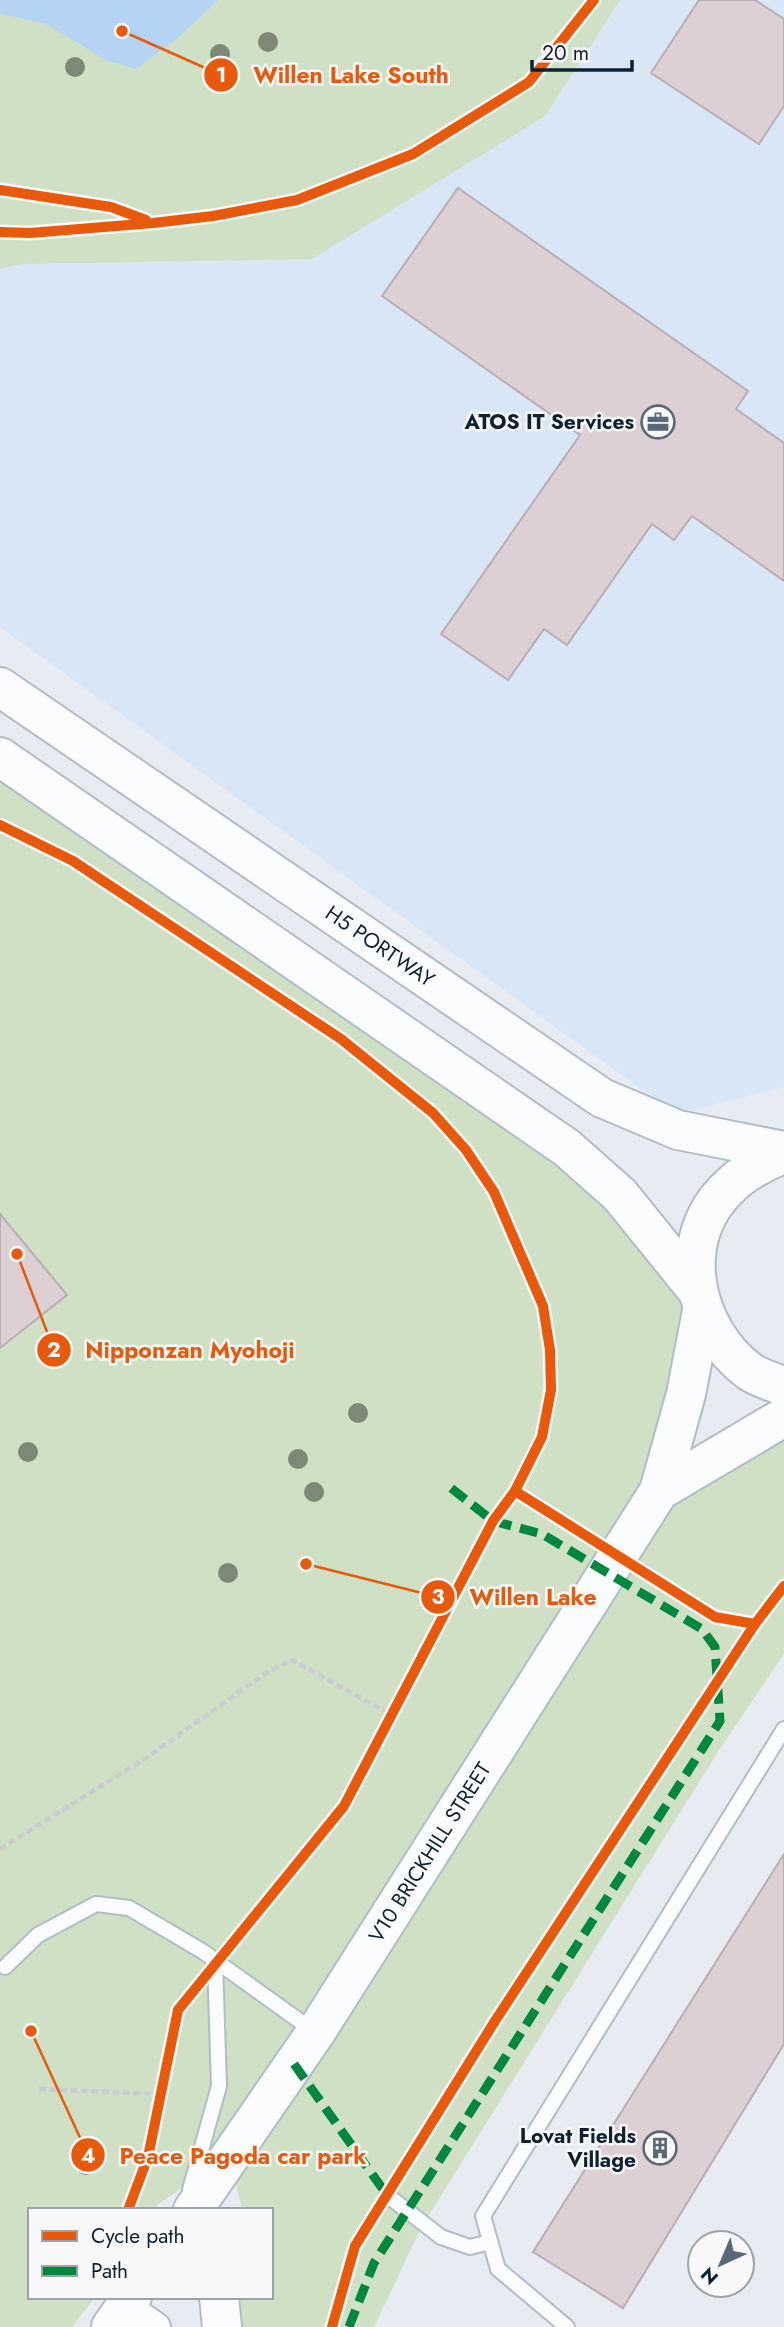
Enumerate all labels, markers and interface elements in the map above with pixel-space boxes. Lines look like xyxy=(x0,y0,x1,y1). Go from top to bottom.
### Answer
scale bar xyxy=(532,28,632,72)
text: 20 m xyxy=(542,38,589,68)
callout: Willen Lake South xyxy=(204,53,462,97)
text: Willen Lake South xyxy=(253,58,449,92)
text: 1 xyxy=(216,60,226,90)
office icon: ATOS IT Services xyxy=(639,403,677,441)
place label: ATOS IT Services xyxy=(464,407,634,437)
street label: H5 PORTWAY xyxy=(319,898,441,995)
callout: Nipponzan Myohoji xyxy=(36,1328,309,1372)
text: Nipponzan Myohoji xyxy=(85,1333,295,1367)
text: 2 xyxy=(47,1335,61,1365)
callout: Willen Lake xyxy=(421,1575,611,1619)
text: Willen Lake xyxy=(469,1580,597,1614)
text: 3 xyxy=(431,1582,445,1612)
street label: V10 BRICKHILL STREET xyxy=(361,1756,498,1948)
place label: Lovat Fields Village xyxy=(520,2121,636,2175)
building icon: Lovat Fields Village xyxy=(641,2129,679,2167)
callout: Peace Pagoda car park xyxy=(71,2133,381,2177)
text: Peace Pagoda car park xyxy=(119,2139,367,2173)
text: 4 xyxy=(81,2141,95,2171)
legend xyxy=(28,2208,273,2299)
text: Cycle path xyxy=(91,2221,184,2251)
north arrow xyxy=(686,2229,756,2299)
text: Path xyxy=(91,2256,128,2286)
text: N xyxy=(695,2261,724,2291)

